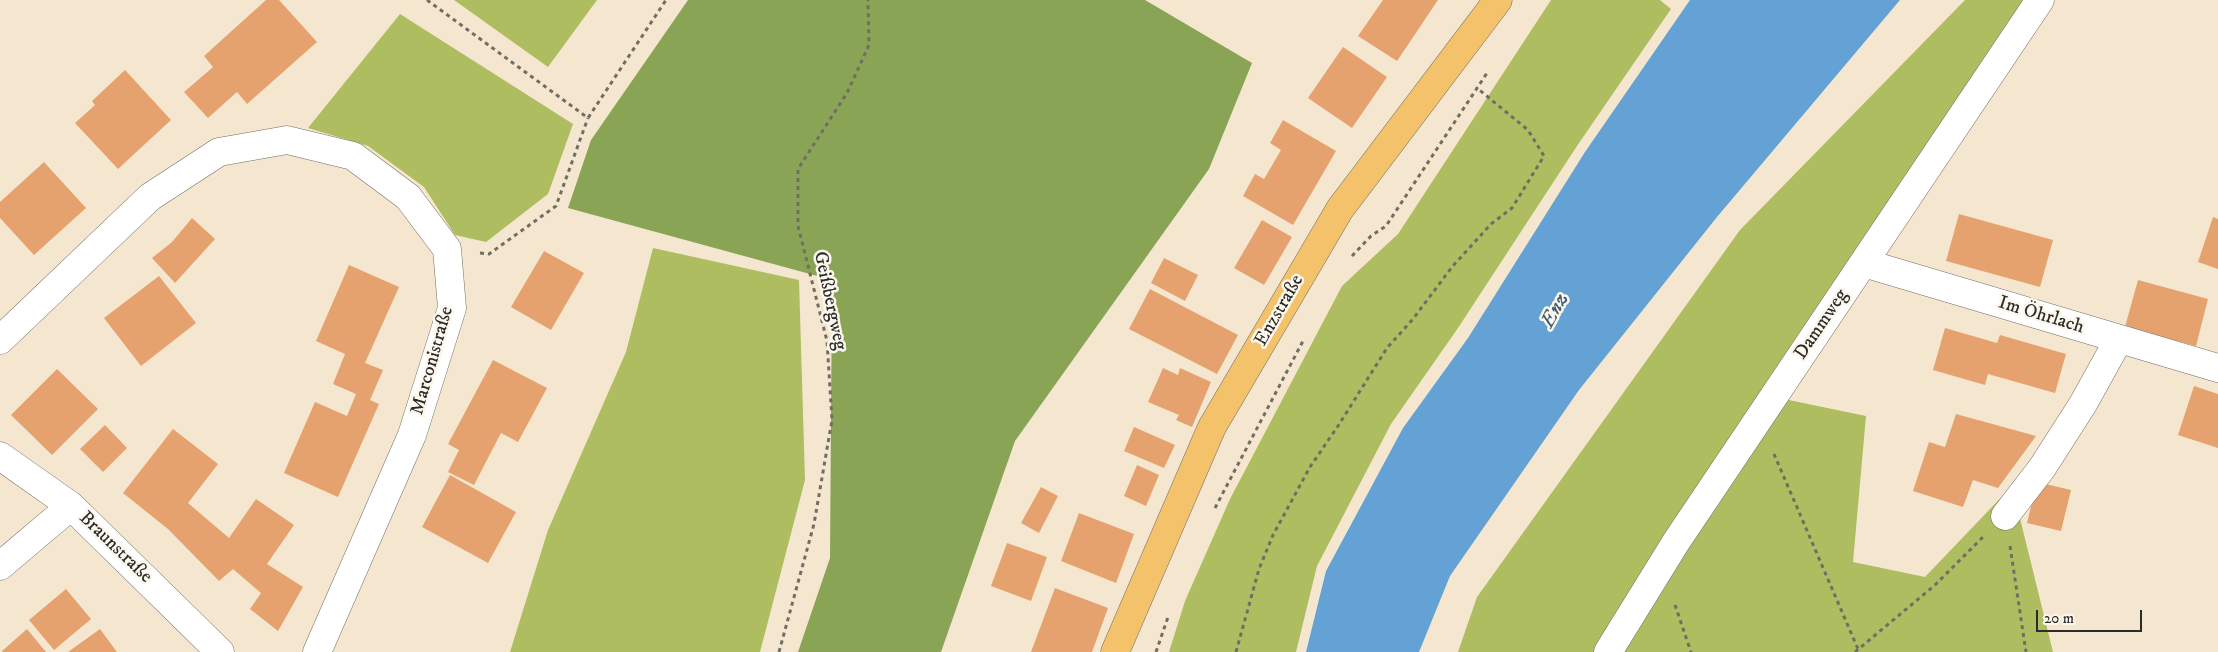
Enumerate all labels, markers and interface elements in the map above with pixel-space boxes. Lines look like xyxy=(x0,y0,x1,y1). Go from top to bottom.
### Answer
street label: Geißbergweg xyxy=(807,250,851,352)
street label: Enzstraße xyxy=(1250,271,1310,351)
street label: Dammweg xyxy=(1790,285,1854,365)
water label: Enz xyxy=(1537,289,1575,333)
street label: Im Öhrlach xyxy=(1995,292,2087,340)
street label: Marconistraße xyxy=(407,304,459,418)
street label: Braunstraße xyxy=(74,507,156,589)
scale bar xyxy=(2038,600,2144,632)
text: 20 m xyxy=(2044,609,2074,628)

